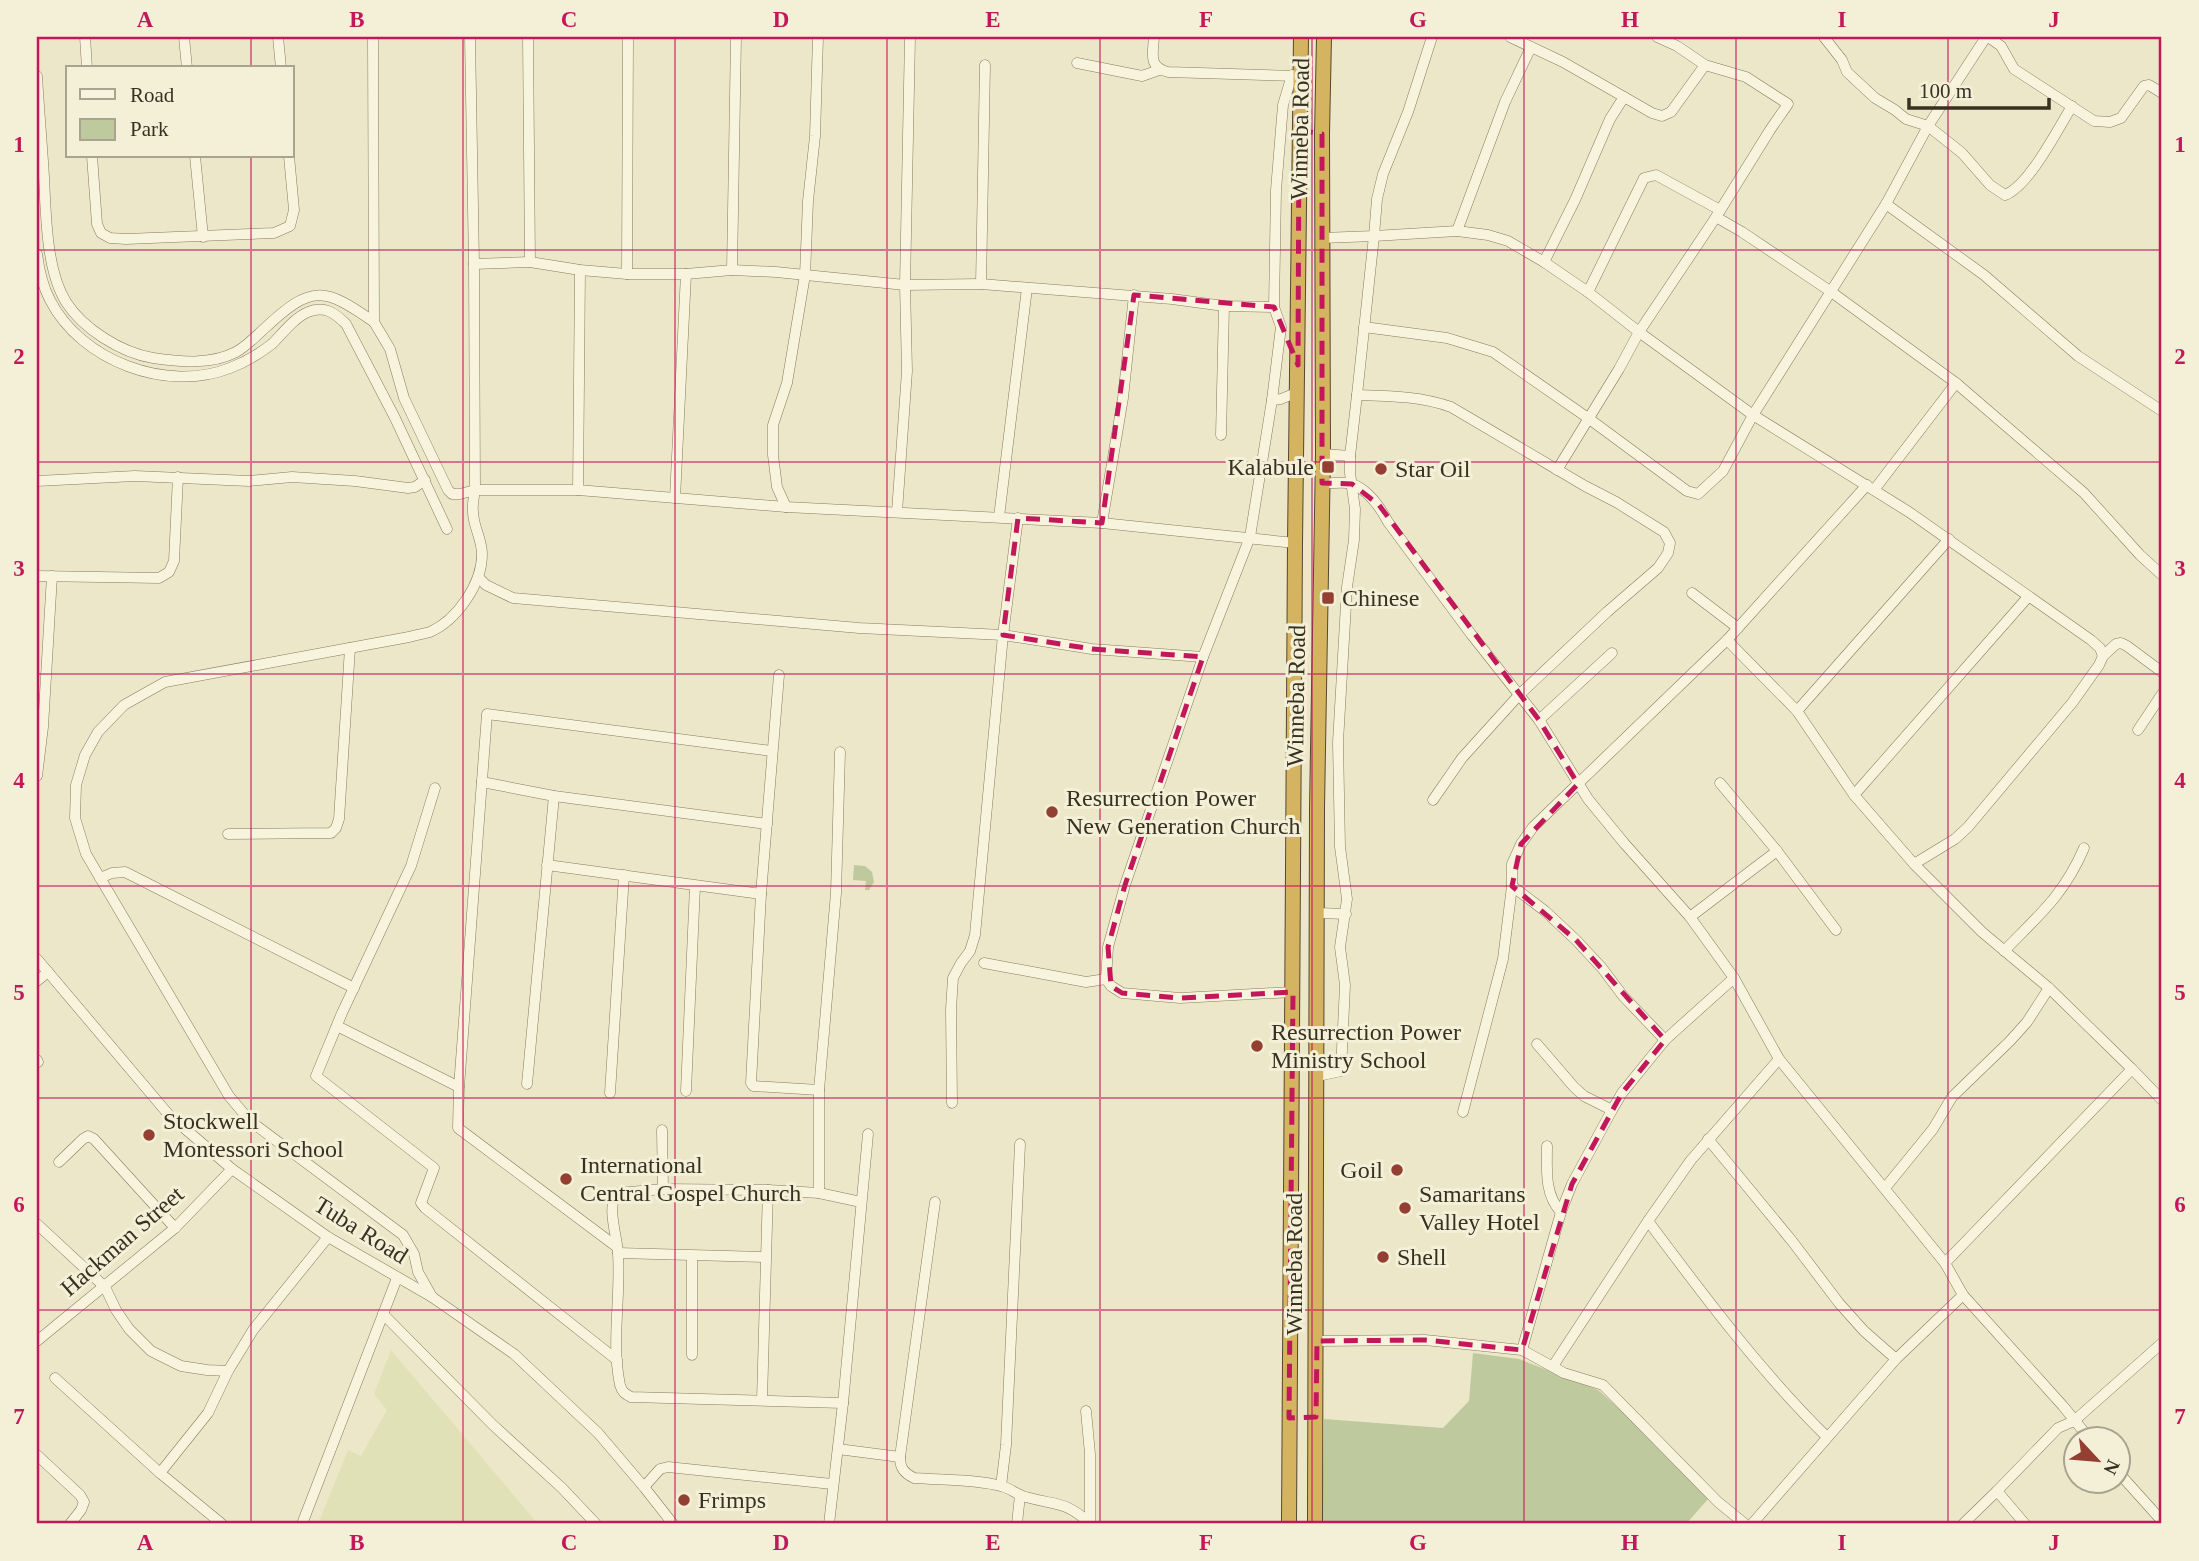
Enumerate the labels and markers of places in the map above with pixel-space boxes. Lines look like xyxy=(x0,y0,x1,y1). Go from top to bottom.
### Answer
place label: Kalabule xyxy=(1227,454,1314,480)
place label: Star Oil xyxy=(1395,456,1471,482)
marker: Kalabule xyxy=(1320,459,1336,475)
marker: Star Oil xyxy=(1373,461,1389,477)
place label: Chinese xyxy=(1342,585,1419,611)
marker: Chinese xyxy=(1320,590,1336,606)
place label: Resurrection Power New Generation Church xyxy=(1066,785,1301,839)
marker: Resurrection Power New Generation Church xyxy=(1044,804,1060,820)
place label: Resurrection Power Ministry School xyxy=(1271,1019,1461,1073)
marker: Resurrection Power Ministry School xyxy=(1249,1038,1265,1054)
place label: Stockwell Montessori School xyxy=(163,1108,344,1162)
marker: Stockwell Montessori School xyxy=(141,1127,157,1143)
place label: International Central Gospel Church xyxy=(580,1152,801,1206)
place label: Goil xyxy=(1340,1157,1383,1183)
marker: Goil xyxy=(1389,1162,1405,1178)
marker: International Central Gospel Church xyxy=(558,1171,574,1187)
place label: Samaritans Valley Hotel xyxy=(1419,1181,1540,1235)
marker: Samaritans Valley Hotel xyxy=(1397,1200,1413,1216)
place label: Shell xyxy=(1397,1244,1447,1270)
marker: Shell xyxy=(1375,1249,1391,1265)
place label: Frimps xyxy=(698,1487,766,1513)
marker: Frimps xyxy=(676,1492,692,1508)

